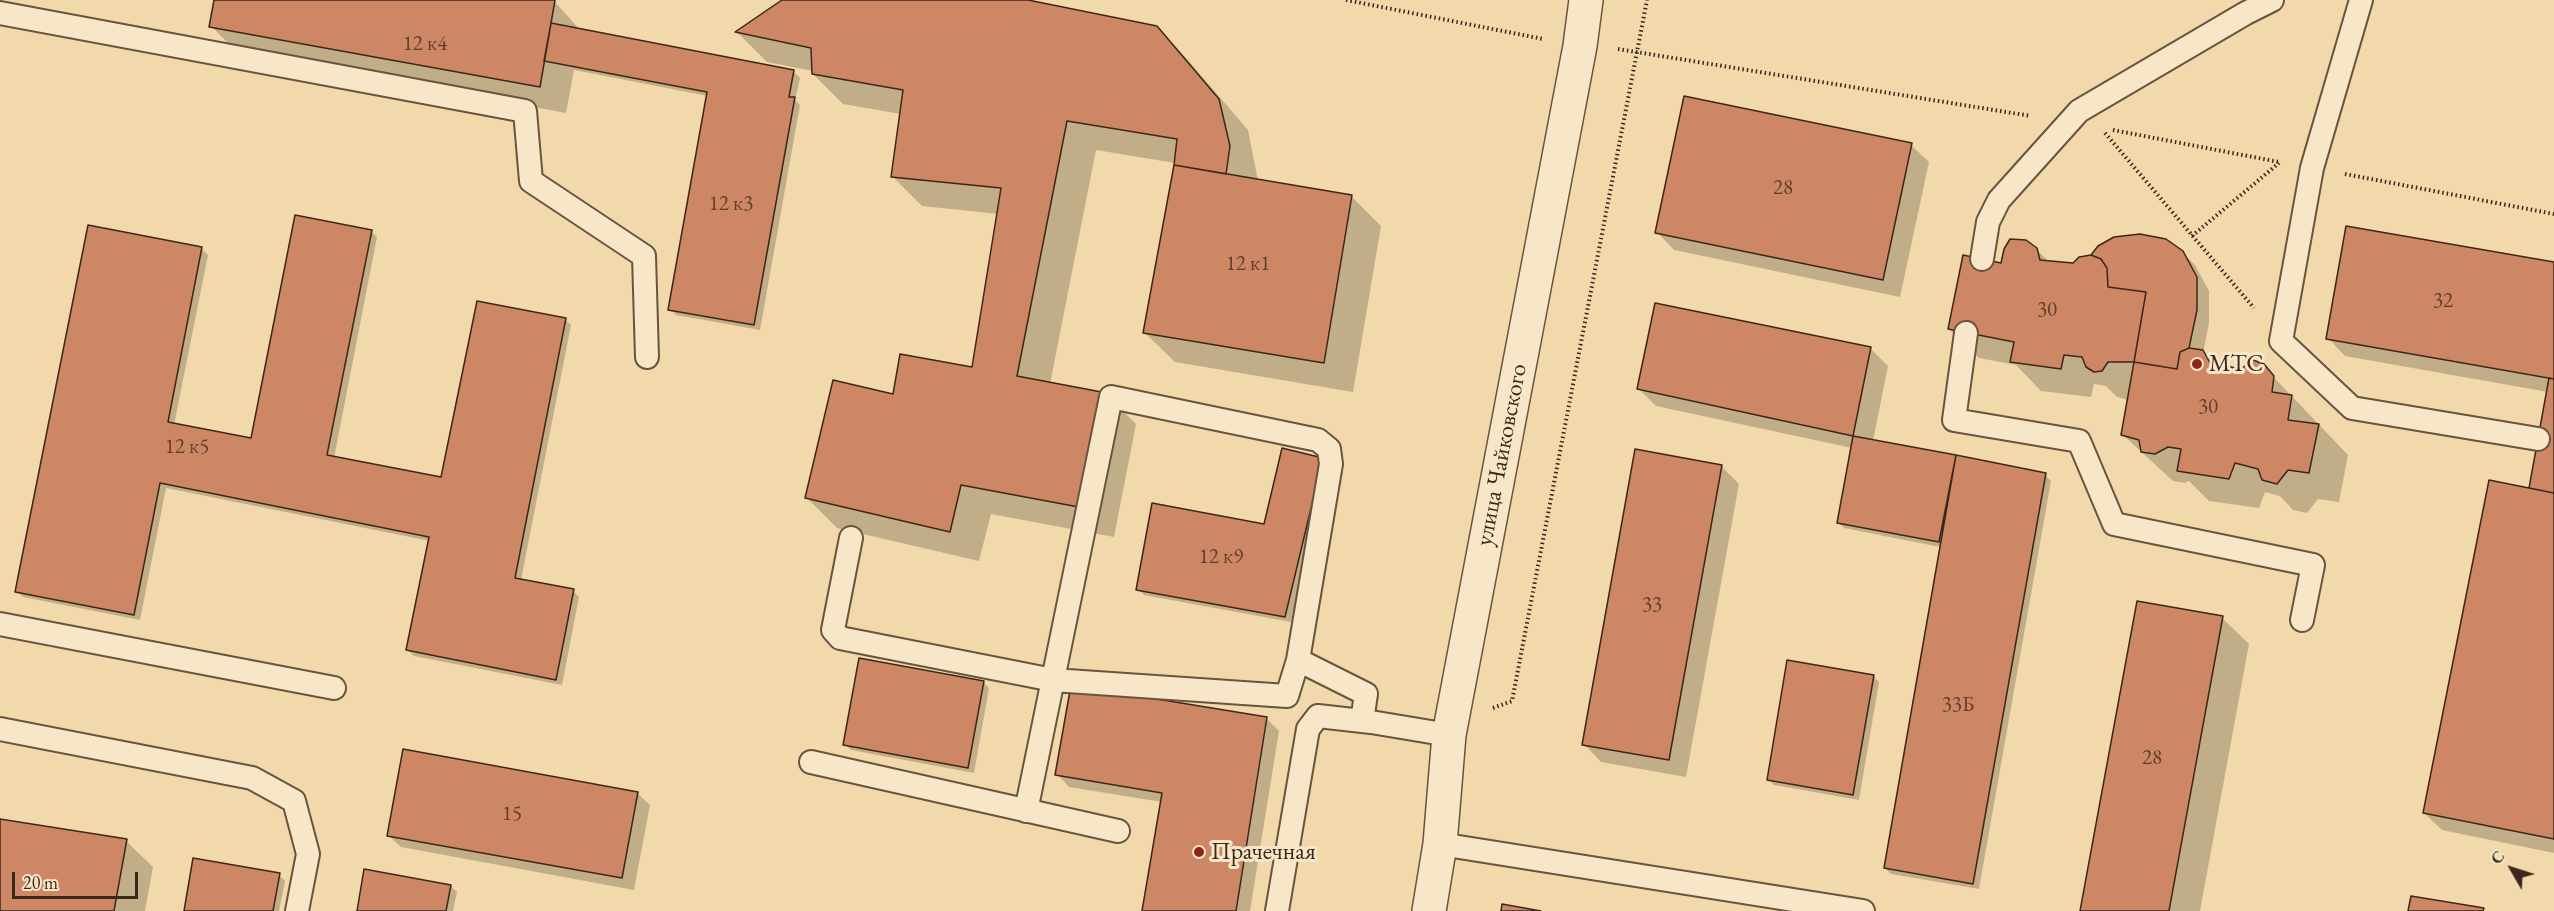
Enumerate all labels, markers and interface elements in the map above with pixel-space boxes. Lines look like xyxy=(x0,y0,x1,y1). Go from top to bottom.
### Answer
house number: 12 к4 xyxy=(403,31,447,57)
house number: 28 xyxy=(1773,175,1793,201)
house number: 12 к3 xyxy=(709,191,753,217)
house number: 12 к1 xyxy=(1226,251,1270,277)
house number: 32 xyxy=(2433,288,2453,314)
house number: 30 xyxy=(2037,297,2057,323)
place label: МТС xyxy=(2209,350,2263,378)
marker: МТС xyxy=(2190,357,2204,371)
street label: улица Чайковского xyxy=(1470,361,1534,549)
house number: 30 xyxy=(2198,394,2218,420)
house number: 12 к5 xyxy=(165,434,209,460)
house number: 12 к9 xyxy=(1199,544,1243,570)
house number: 33 xyxy=(1642,592,1662,618)
house number: 33Б xyxy=(1942,692,1974,718)
house number: 28 xyxy=(2142,745,2162,771)
house number: 15 xyxy=(502,801,522,827)
place label: Прачечная xyxy=(1211,838,1316,866)
north arrow xyxy=(2482,839,2542,899)
marker: Прачечная xyxy=(1192,845,1206,859)
text: С xyxy=(2486,846,2509,868)
scale bar xyxy=(15,860,141,898)
text: 20 m xyxy=(23,871,58,894)

